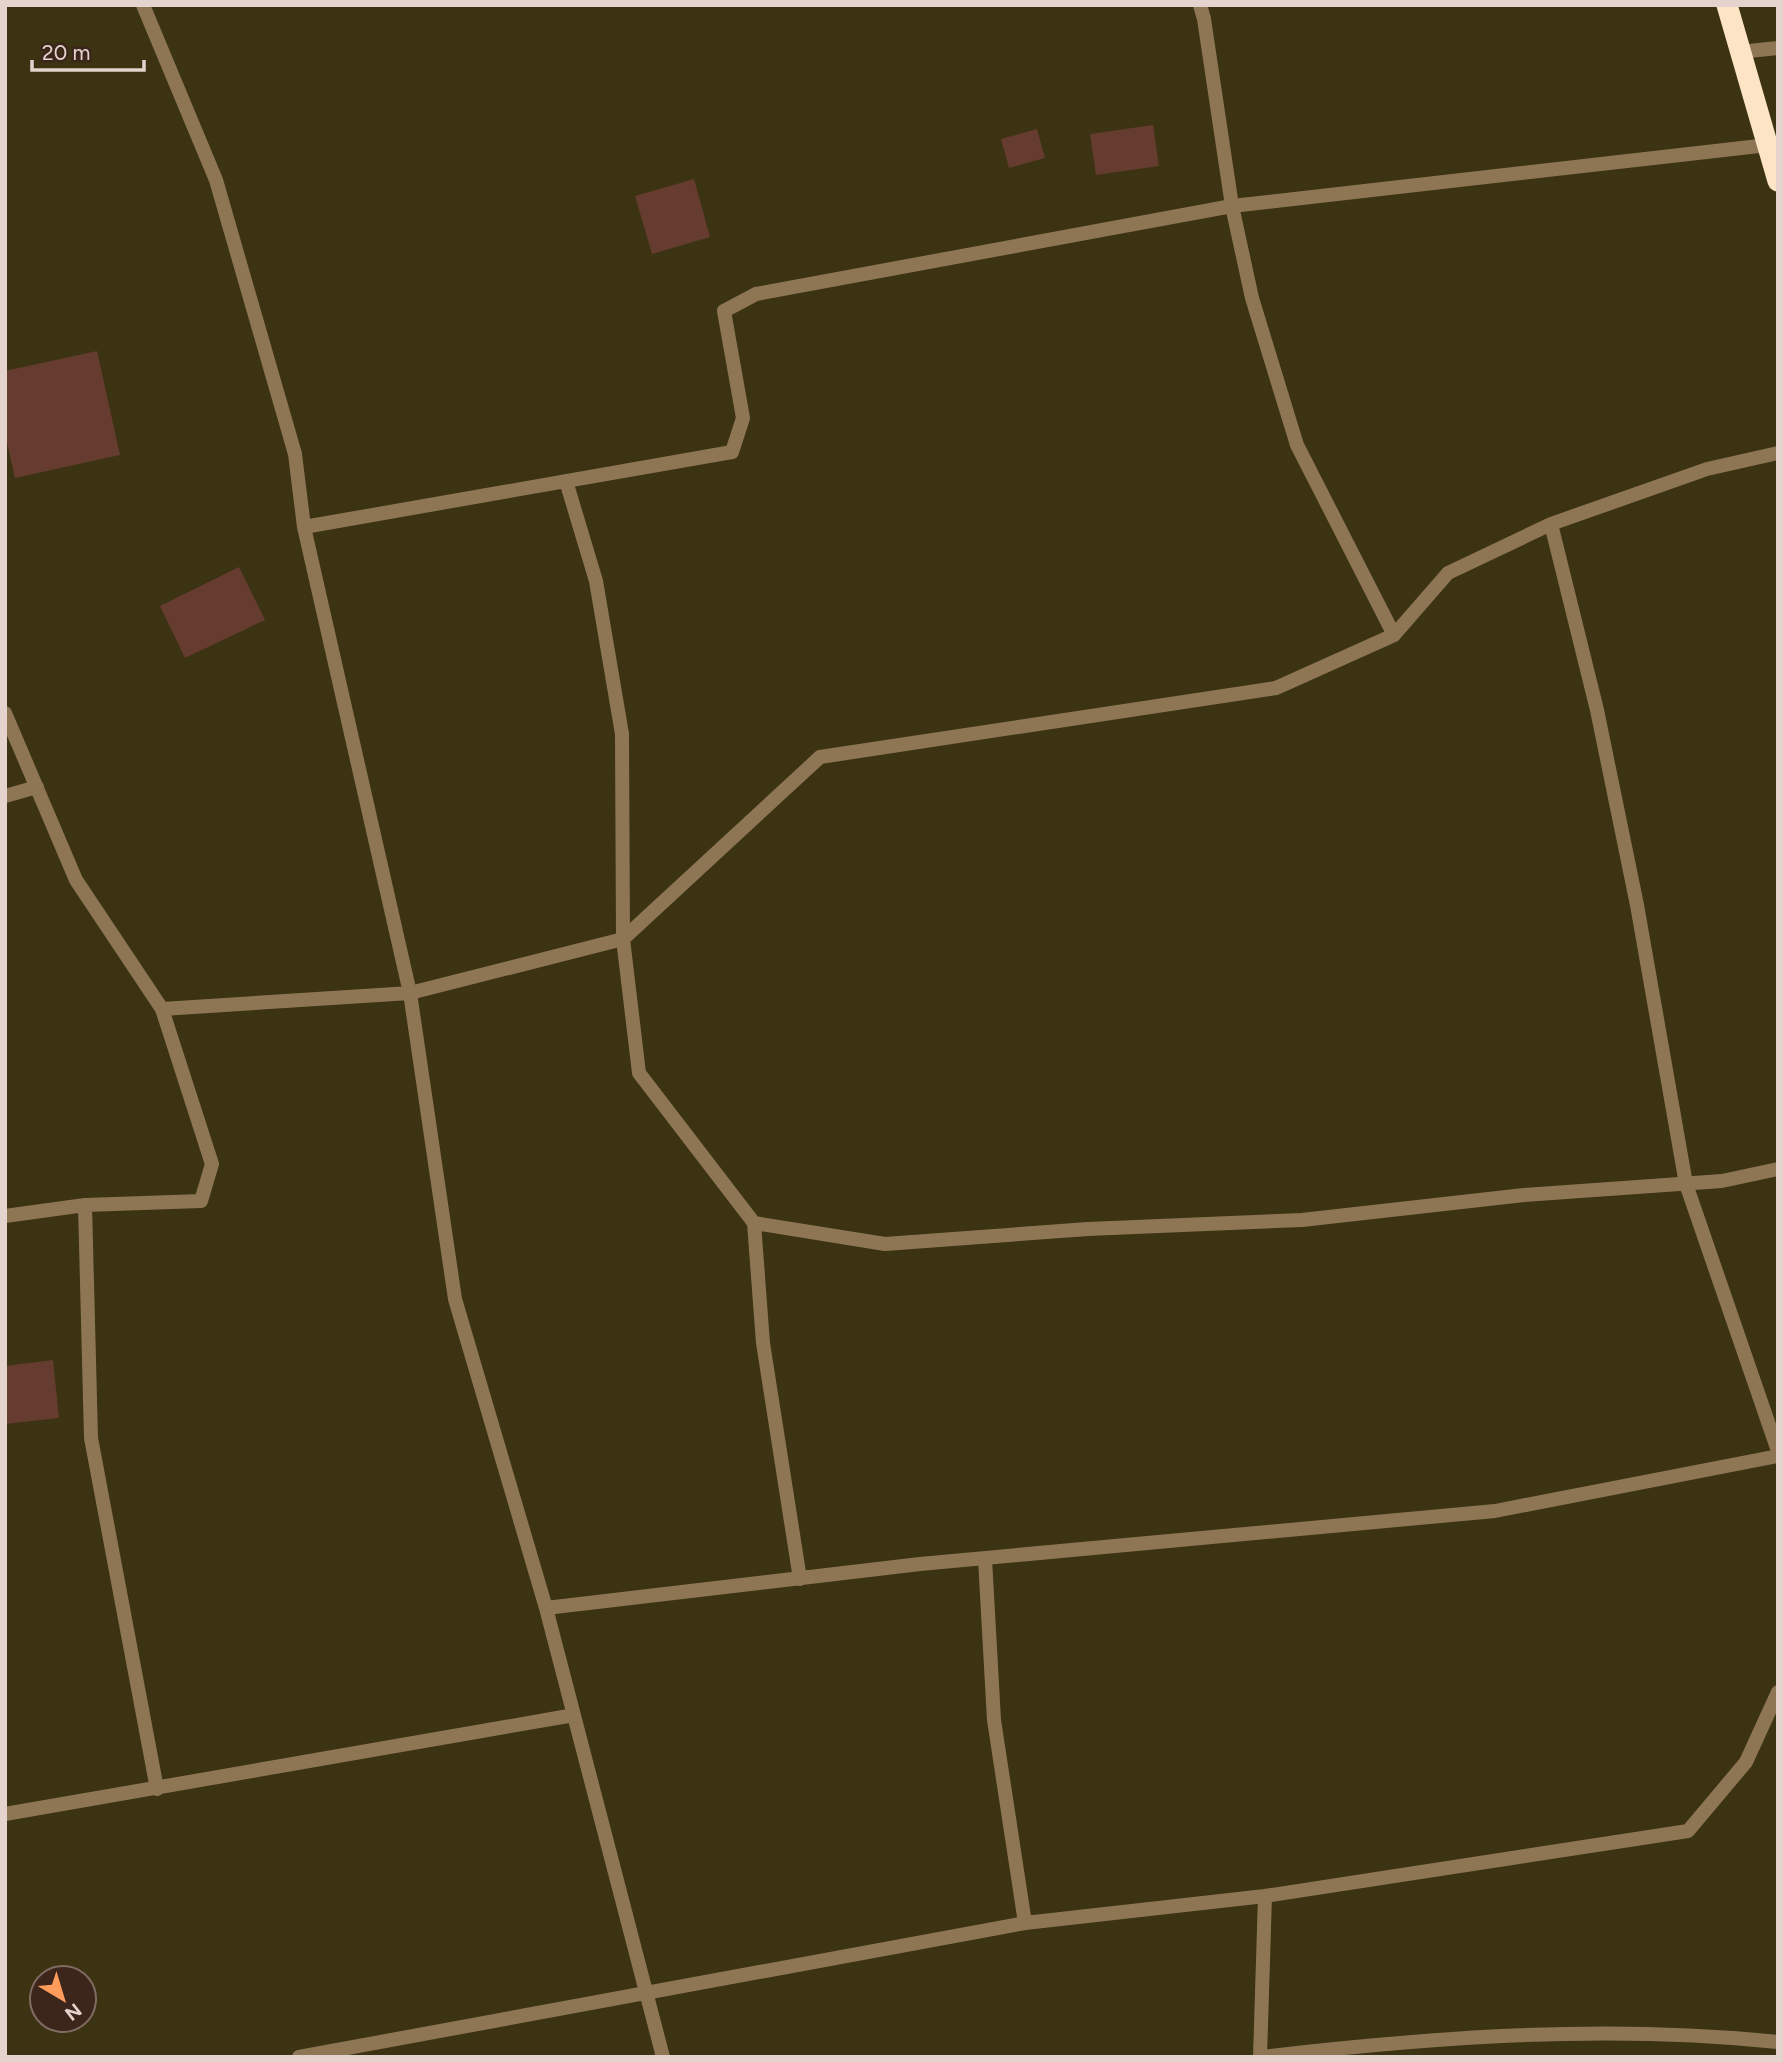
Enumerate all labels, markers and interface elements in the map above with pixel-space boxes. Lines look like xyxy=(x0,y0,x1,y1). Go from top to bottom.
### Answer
scale bar xyxy=(32,28,144,72)
text: 20 m xyxy=(42,40,90,65)
north arrow xyxy=(28,1964,98,2034)
text: N xyxy=(60,1998,86,2026)

